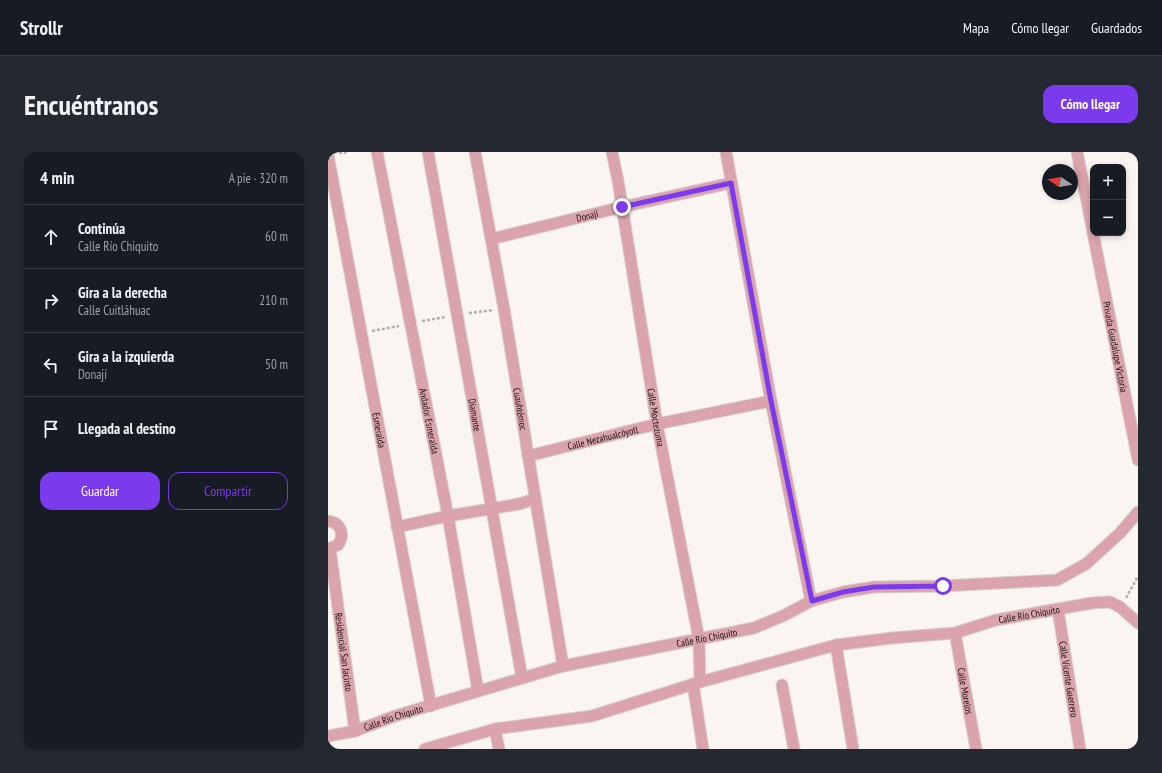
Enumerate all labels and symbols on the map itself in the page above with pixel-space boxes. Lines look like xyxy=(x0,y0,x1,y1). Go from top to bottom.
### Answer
north arrow xyxy=(1042,164,1078,200)
route end xyxy=(613,198,631,216)
street label: Donají xyxy=(575,207,600,225)
street label: Privada Guadalupe Victoria xyxy=(1100,300,1130,394)
street label: Andador Esmeralda xyxy=(416,387,442,455)
street label: Cuauhtémoc xyxy=(510,387,530,432)
street label: Calle Moctezuma xyxy=(644,387,667,448)
street label: Diamante xyxy=(465,397,484,432)
street label: Esmeralda xyxy=(369,412,389,449)
street label: Calle Nezahualcóyotl xyxy=(566,423,640,453)
route start xyxy=(934,577,952,595)
street label: Calle Río Chiquito xyxy=(998,603,1061,626)
street label: Residencial San Jacinto xyxy=(332,612,356,692)
street label: Calle Río Chiquito xyxy=(675,625,738,650)
street label: Calle Vicente Guerrero xyxy=(1056,640,1081,718)
street label: Calle Morelos xyxy=(954,667,976,716)
street label: Calle Río Chiquito xyxy=(362,702,425,734)

